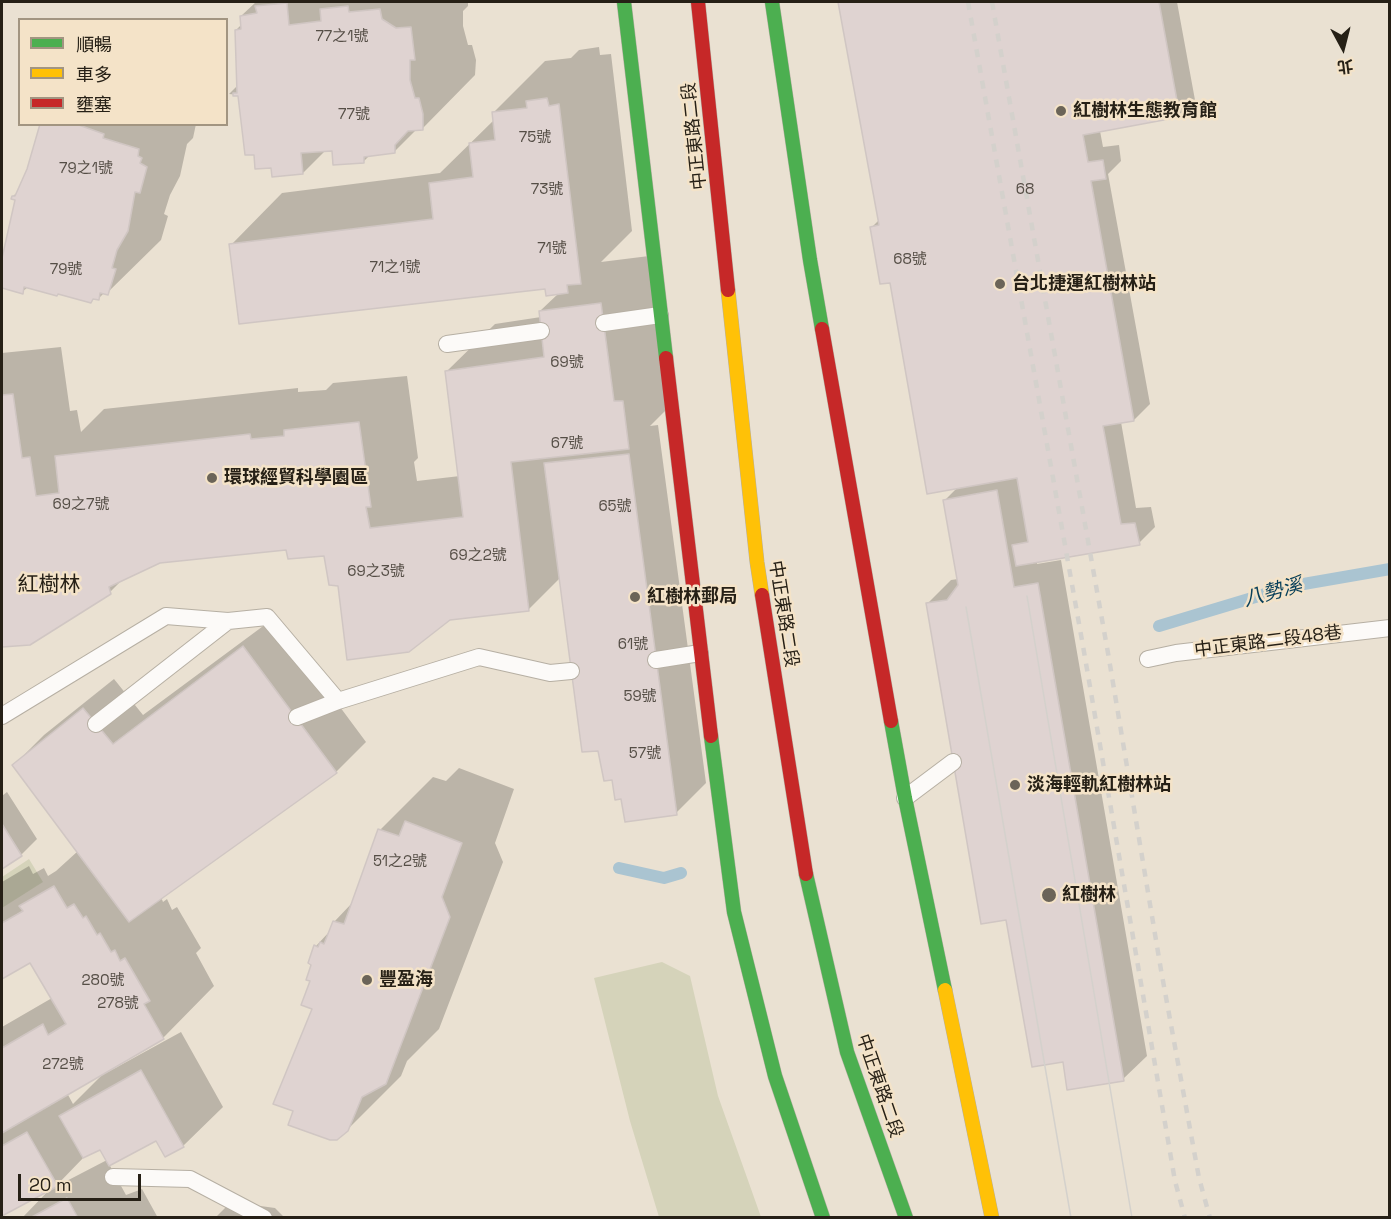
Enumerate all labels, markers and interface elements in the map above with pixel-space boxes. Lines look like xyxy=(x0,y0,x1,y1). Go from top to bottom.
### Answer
legend xyxy=(18,18,228,126)
north arrow xyxy=(1313,18,1373,78)
house number: 77之1號 xyxy=(315,28,369,46)
text: 順暢 xyxy=(76,33,112,56)
text: 北 xyxy=(1336,55,1354,78)
text: 車多 xyxy=(76,63,112,86)
street label: 中正東路二段 xyxy=(679,81,711,191)
text: 壅塞 xyxy=(76,93,112,116)
place label: 紅樹林生態教育館 xyxy=(1073,100,1217,122)
marker: 紅樹林生態教育館 xyxy=(1054,104,1068,118)
house number: 77號 xyxy=(338,106,370,124)
house number: 75號 xyxy=(519,129,551,147)
house number: 79之1號 xyxy=(59,160,113,178)
house number: 73號 xyxy=(531,181,563,199)
house number: 68 xyxy=(1016,181,1034,199)
house number: 71號 xyxy=(537,240,567,258)
house number: 68號 xyxy=(893,251,927,269)
house number: 71之1號 xyxy=(370,259,420,277)
house number: 79號 xyxy=(50,261,82,279)
place label: 台北捷運紅樹林站 xyxy=(1012,273,1156,295)
marker: 台北捷運紅樹林站 xyxy=(993,277,1007,291)
house number: 69號 xyxy=(550,354,584,372)
house number: 67號 xyxy=(551,435,583,453)
place label: 環球經貿科學園區 xyxy=(224,467,368,489)
marker: 環球經貿科學園區 xyxy=(205,471,219,485)
house number: 69之7號 xyxy=(53,496,109,514)
house number: 65號 xyxy=(598,498,632,516)
house number: 69之2號 xyxy=(449,547,507,565)
street label: 中正東路二段 xyxy=(764,559,802,669)
house number: 69之3號 xyxy=(347,563,405,581)
district label: 紅樹林 xyxy=(18,572,80,598)
water label: 八勢溪 xyxy=(1241,574,1305,612)
place label: 紅樹林郵局 xyxy=(647,586,737,608)
marker: 紅樹林郵局 xyxy=(628,590,642,604)
street label: 中正東路二段48巷 xyxy=(1193,622,1343,662)
house number: 61號 xyxy=(618,636,648,654)
house number: 59號 xyxy=(623,688,657,706)
house number: 57號 xyxy=(629,745,661,763)
place label: 淡海輕軌紅樹林站 xyxy=(1027,774,1171,796)
marker: 淡海輕軌紅樹林站 xyxy=(1008,778,1022,792)
house number: 51之2號 xyxy=(373,853,427,871)
place label: 紅樹林 xyxy=(1062,884,1116,906)
marker: 紅樹林 xyxy=(1040,886,1058,904)
place label: 豐盈海 xyxy=(379,969,433,991)
house number: 280號 xyxy=(81,972,125,990)
marker: 豐盈海 xyxy=(360,973,374,987)
house number: 278號 xyxy=(97,995,139,1013)
street label: 中正東路二段 xyxy=(851,1031,907,1141)
house number: 272號 xyxy=(42,1056,84,1074)
scale bar xyxy=(21,1162,144,1200)
text: 20 m xyxy=(29,1173,72,1196)

